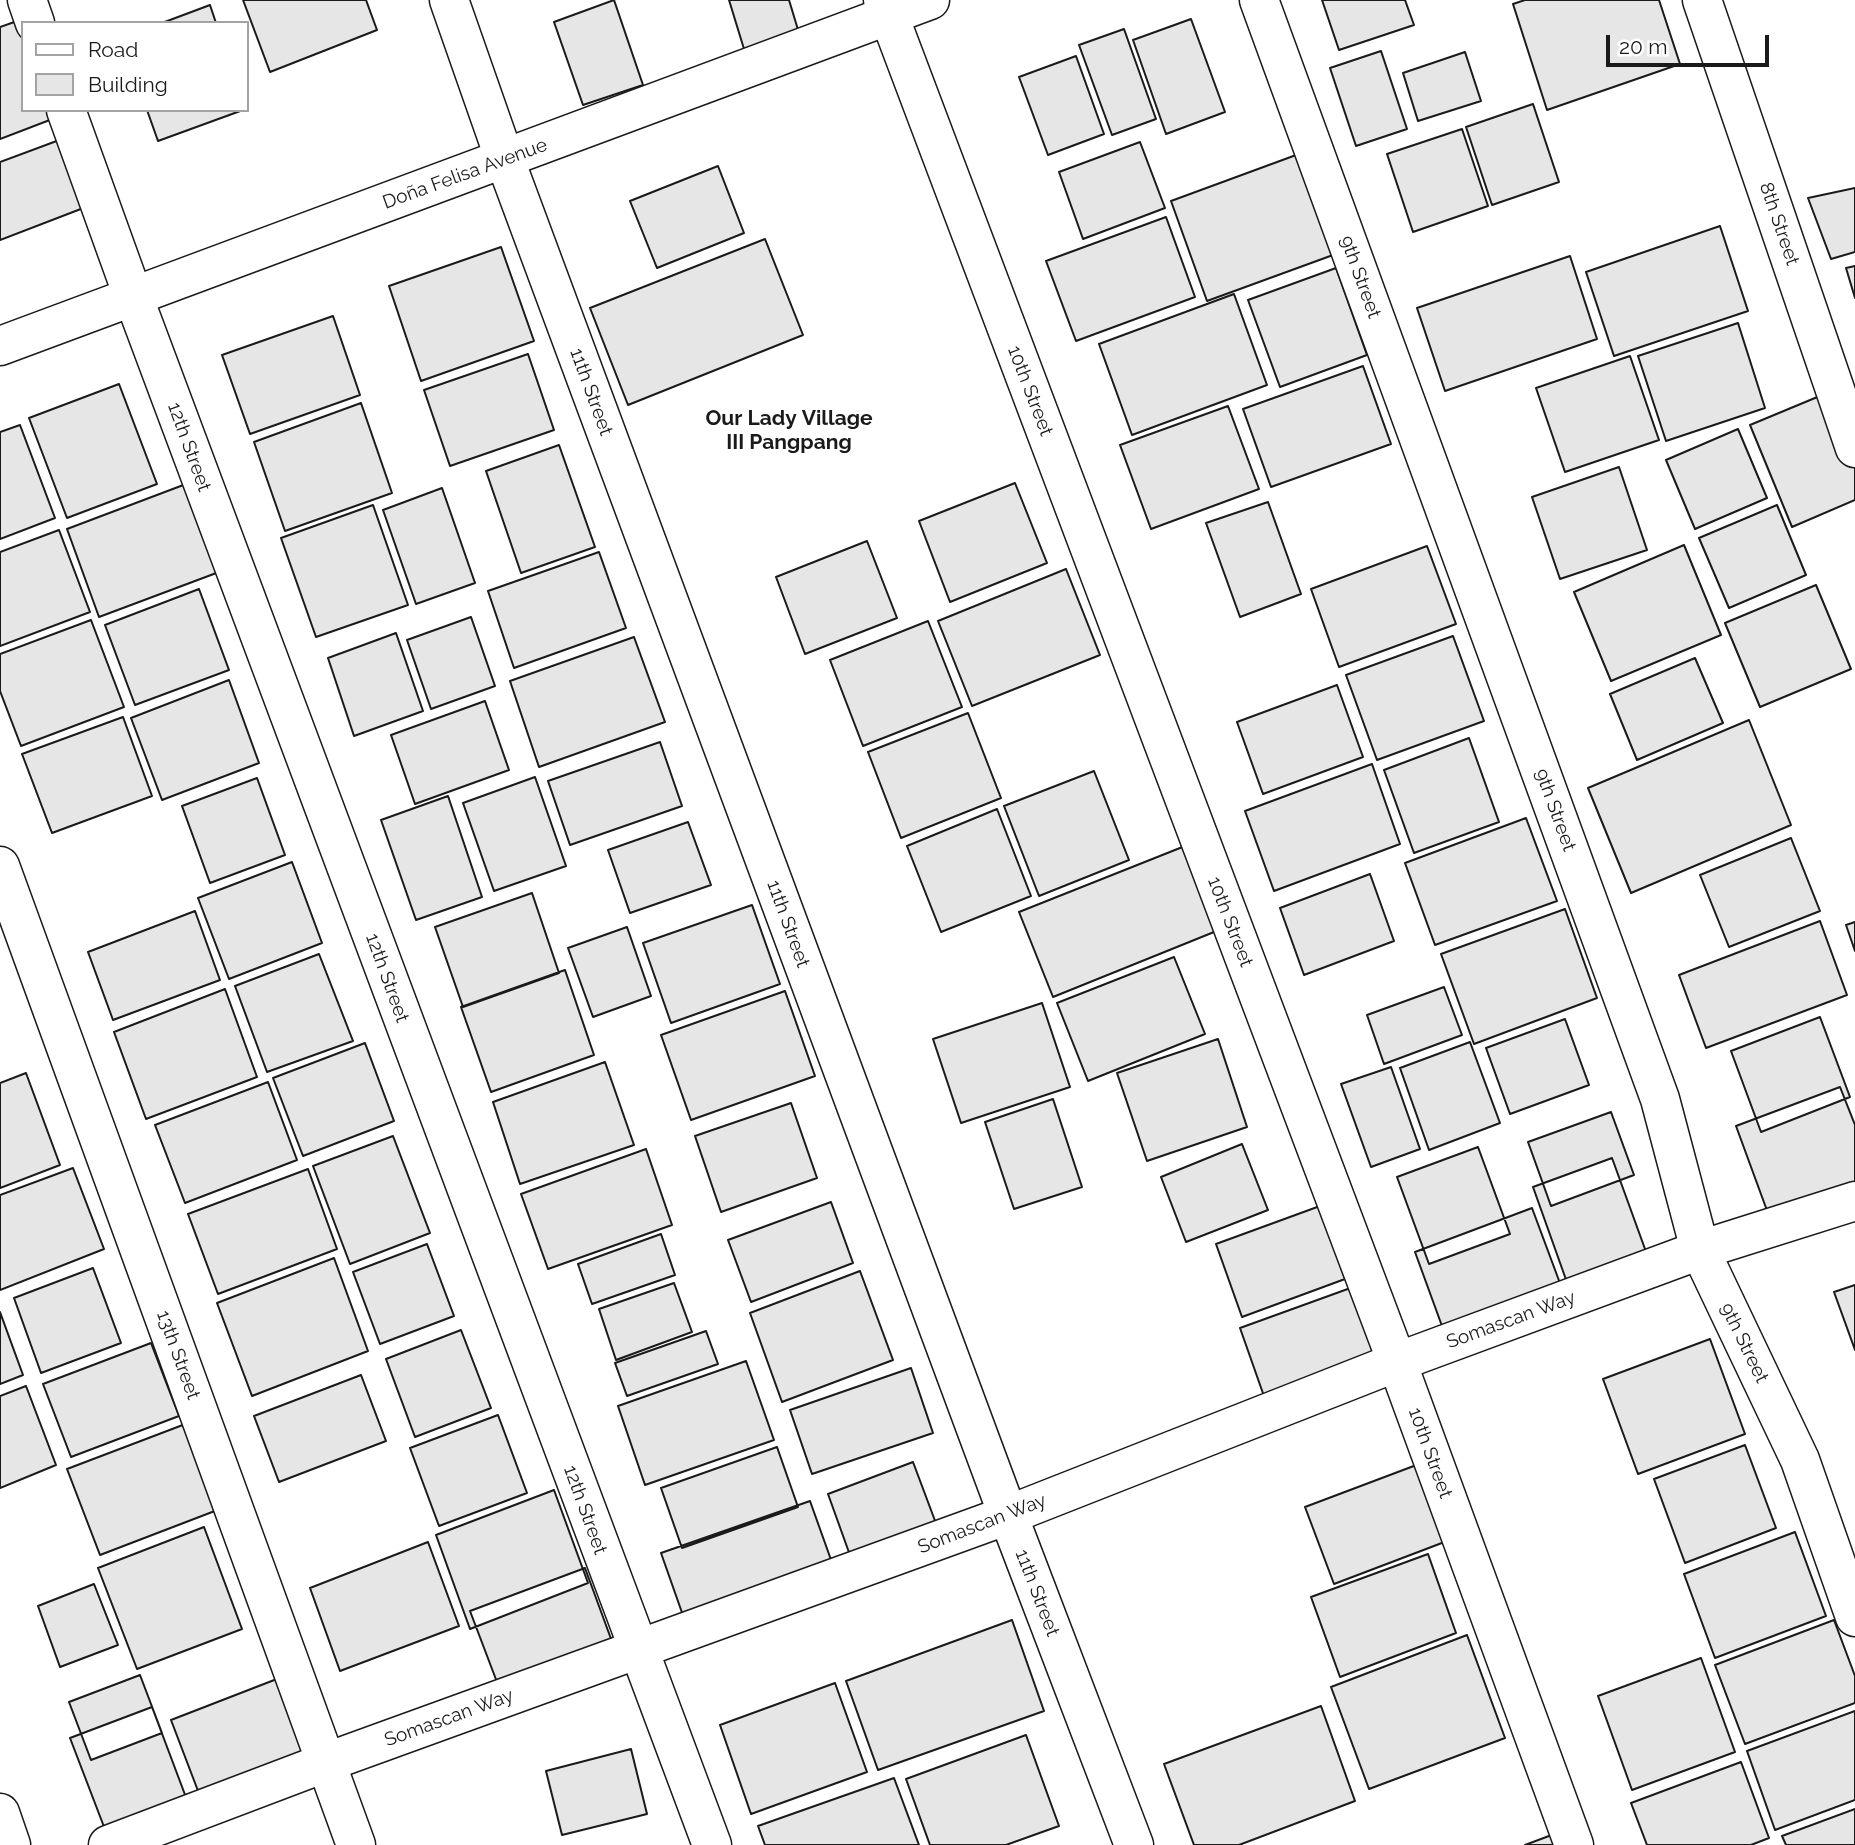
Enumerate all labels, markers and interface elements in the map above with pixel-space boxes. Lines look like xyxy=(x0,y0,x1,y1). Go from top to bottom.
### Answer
legend xyxy=(21,21,248,112)
scale bar xyxy=(1610,21,1773,65)
text: 20 m xyxy=(1619,34,1667,59)
text: Road xyxy=(88,37,138,62)
text: Building xyxy=(88,72,168,97)
street label: Doña Felisa Avenue xyxy=(380,134,550,214)
street label: 8th Street xyxy=(1754,180,1804,268)
street label: 9th Street xyxy=(1335,233,1385,321)
street label: 10th Street xyxy=(1002,343,1058,439)
street label: 11th Street xyxy=(565,345,617,439)
street label: 12th Street xyxy=(162,399,216,495)
district label: Our Lady Village III Pangpang xyxy=(705,406,873,456)
street label: 9th Street xyxy=(1530,766,1580,854)
street label: 10th Street xyxy=(1202,874,1258,970)
street label: 11th Street xyxy=(762,877,814,971)
street label: 12th Street xyxy=(360,930,414,1026)
street label: Somascan Way xyxy=(1443,1286,1579,1354)
street label: 9th Street xyxy=(1715,1299,1773,1387)
street label: 13th Street xyxy=(151,1307,205,1403)
street label: 10th Street xyxy=(1403,1405,1457,1501)
street label: 12th Street xyxy=(558,1462,612,1558)
street label: Somascan Way xyxy=(915,1489,1049,1559)
street label: 11th Street xyxy=(1010,1546,1064,1640)
street label: Somascan Way xyxy=(381,1684,517,1752)

